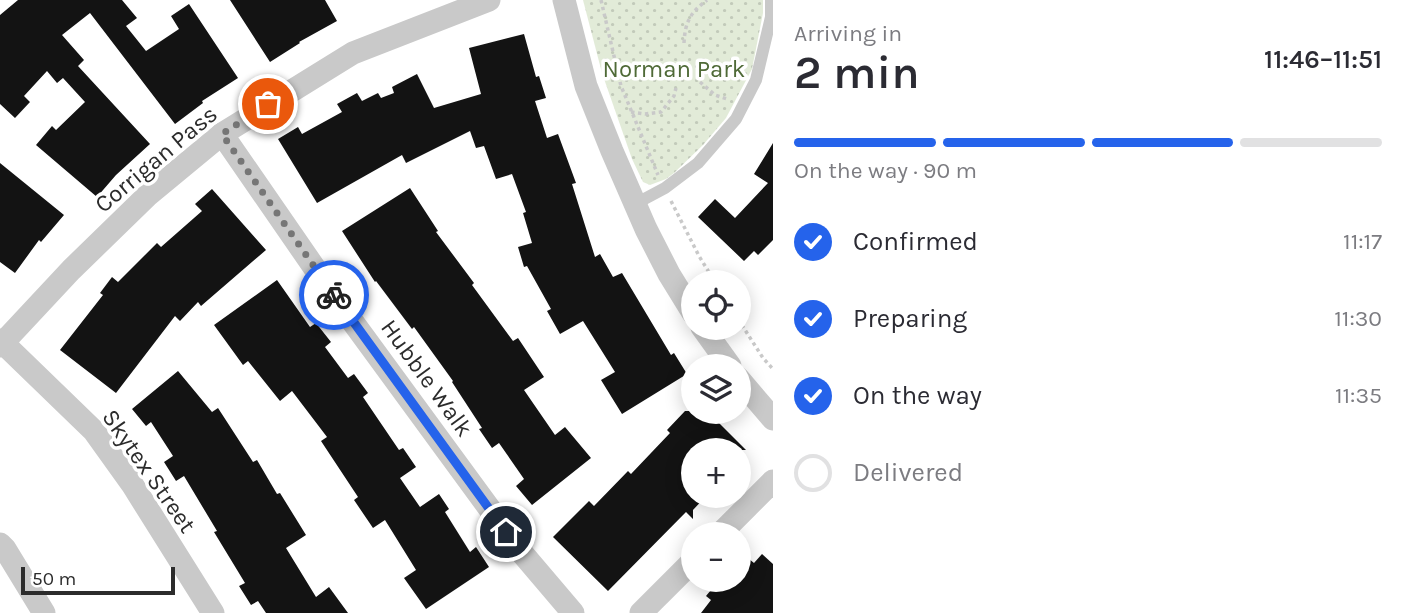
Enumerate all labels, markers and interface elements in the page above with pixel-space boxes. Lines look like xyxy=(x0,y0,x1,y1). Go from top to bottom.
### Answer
text: Arriving in xyxy=(794,20,902,47)
text: 11:46–11:51 xyxy=(1264,44,1382,75)
text: 2 min xyxy=(794,46,920,100)
park label: Norman Park xyxy=(603,55,745,83)
pin xyxy=(238,74,298,134)
icon: bag xyxy=(249,85,287,123)
street label: Corrigan Pass xyxy=(89,100,223,218)
text: On the way · 90 m xyxy=(794,157,977,184)
icon: check xyxy=(794,223,832,261)
text: Confirmed xyxy=(853,226,978,257)
text: 11:17 xyxy=(1343,228,1382,255)
courier xyxy=(299,260,369,330)
map controls xyxy=(681,270,751,592)
button: locate xyxy=(681,270,751,340)
icon: bike xyxy=(315,276,353,314)
icon: check xyxy=(794,300,832,338)
text: Preparing xyxy=(853,303,967,334)
text: 11:30 xyxy=(1334,305,1382,332)
street label: Hubble Walk xyxy=(375,314,479,442)
button: layers xyxy=(681,354,751,424)
icon: check xyxy=(794,377,832,415)
text: On the way xyxy=(853,380,982,411)
text: 11:35 xyxy=(1335,382,1382,409)
street label: Skytex Street xyxy=(96,404,202,538)
button: + xyxy=(681,438,751,508)
text: Delivered xyxy=(853,457,963,488)
pin xyxy=(476,502,536,562)
icon: home xyxy=(487,513,525,551)
button: − xyxy=(681,522,751,592)
scale bar xyxy=(21,564,175,596)
text: 50 m xyxy=(32,568,76,590)

